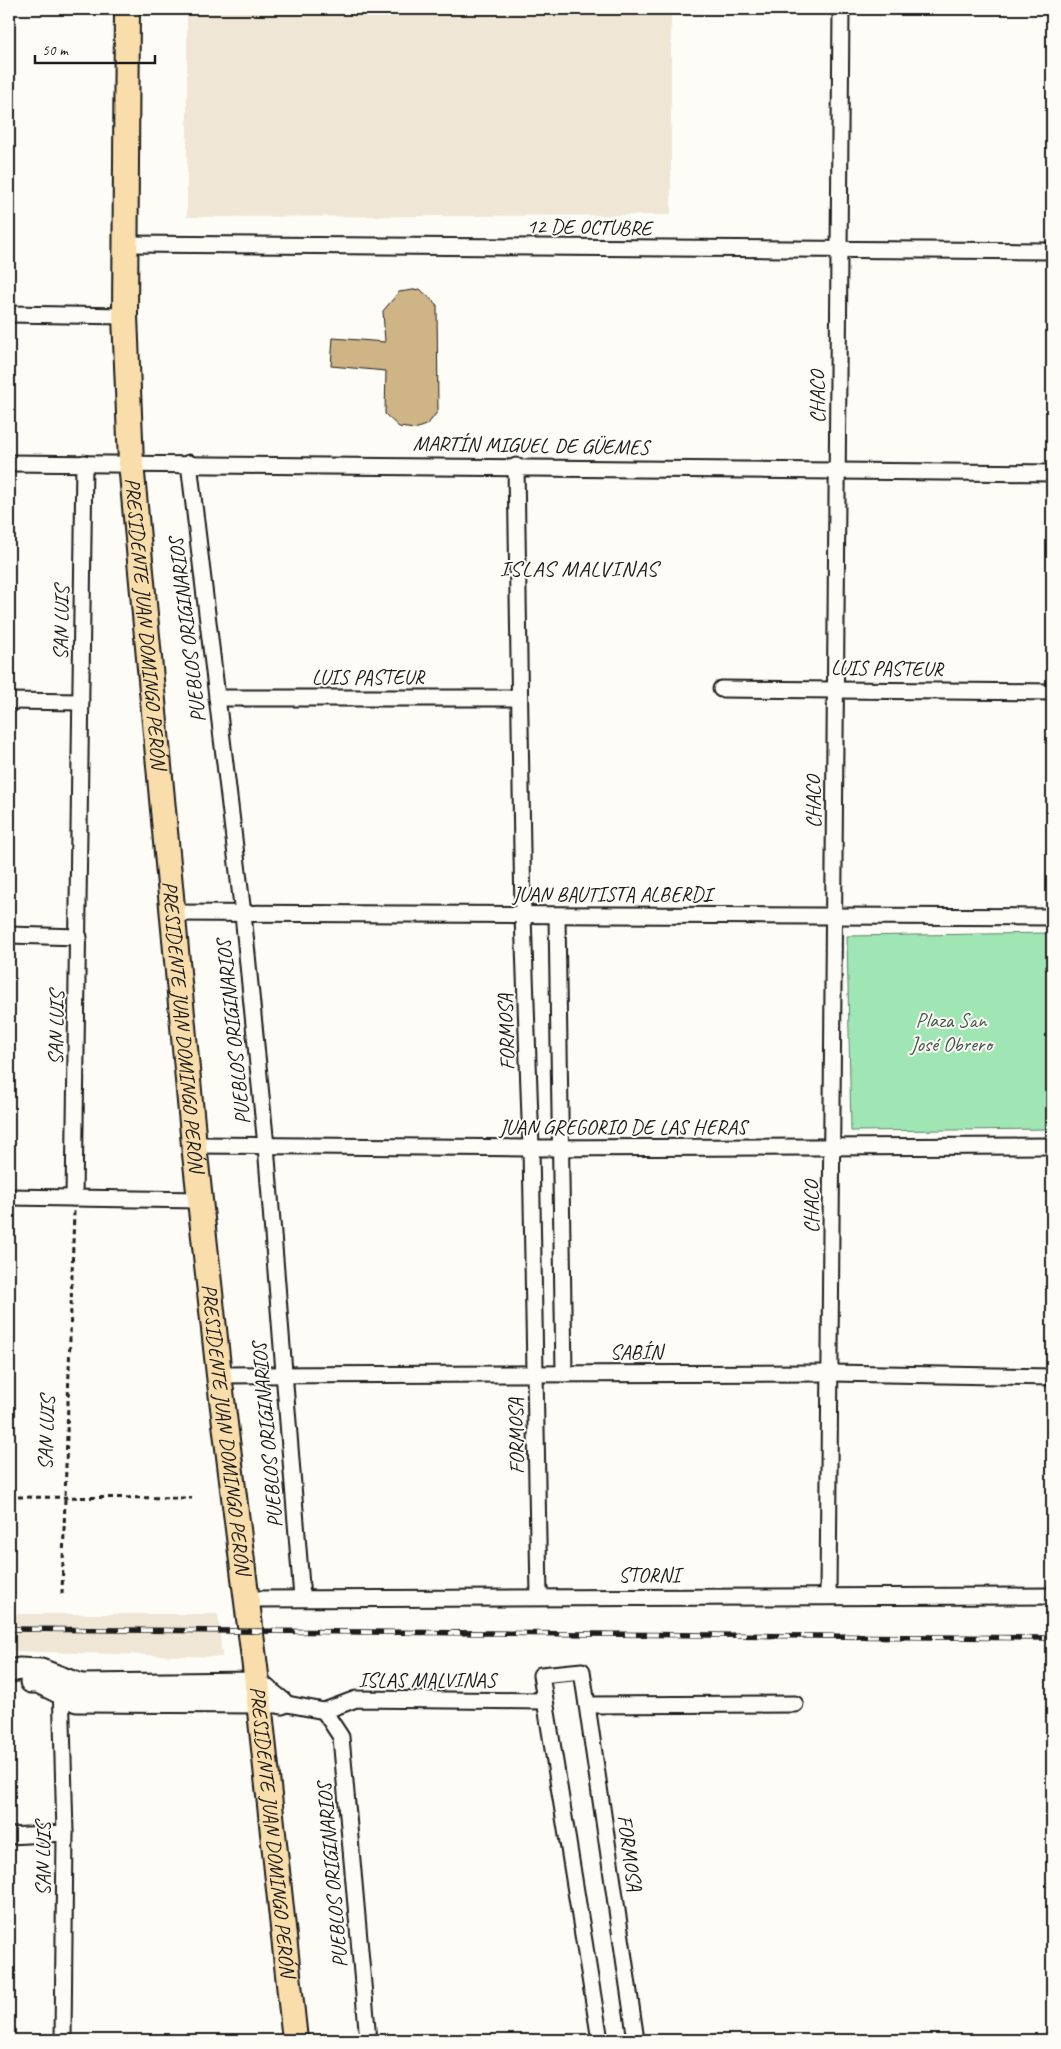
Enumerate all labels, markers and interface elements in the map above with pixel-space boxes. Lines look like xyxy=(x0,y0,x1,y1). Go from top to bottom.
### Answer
scale bar xyxy=(35,32,155,64)
text: 50 m xyxy=(42,41,69,60)
street label: 12 DE OCTUBRE xyxy=(526,213,655,241)
street label: CHACO xyxy=(804,368,830,423)
street label: MARTÍN MIGUEL DE GÜEMES xyxy=(413,430,652,460)
street label: PRESIDENTE JUAN DOMINGO PERÓN xyxy=(119,477,172,773)
street label: PUEBLOS ORIGINARIOS xyxy=(162,533,211,724)
district label: ISLAS MALVINAS xyxy=(500,555,661,583)
street label: SAN LUIS xyxy=(47,582,75,660)
street label: LUIS PASTEUR xyxy=(831,654,945,682)
street label: LUIS PASTEUR xyxy=(312,664,426,690)
street label: CHACO xyxy=(800,773,826,828)
street label: PRESIDENTE JUAN DOMINGO PERÓN xyxy=(157,880,210,1177)
street label: JUAN BAUTISTA ALBERDI xyxy=(512,881,716,907)
street label: PUEBLOS ORIGINARIOS xyxy=(210,935,256,1126)
street label: SAN LUIS xyxy=(42,987,70,1065)
street label: FORMOSA xyxy=(492,993,520,1071)
park label: Plaza San José Obrero xyxy=(909,1007,994,1057)
street label: JUAN GREGORIO DE LAS HERAS xyxy=(498,1114,750,1140)
street label: CHACO xyxy=(798,1178,824,1233)
street label: PRESIDENTE JUAN DOMINGO PERÓN xyxy=(196,1283,257,1579)
street label: PUEBLOS ORIGINARIOS xyxy=(246,1339,288,1529)
street label: SABÍN xyxy=(610,1339,666,1365)
street label: SAN LUIS xyxy=(32,1392,60,1471)
street label: FORMOSA xyxy=(502,1397,530,1474)
street label: STORNI xyxy=(618,1562,684,1588)
street label: ISLAS MALVINAS xyxy=(358,1667,499,1693)
street label: PRESIDENTE JUAN DOMINGO PERÓN xyxy=(244,1685,302,1981)
street label: PUEBLOS ORIGINARIOS xyxy=(311,1779,353,1969)
street label: FORMOSA xyxy=(612,1813,648,1893)
street label: SAN LUIS xyxy=(30,1818,56,1896)

